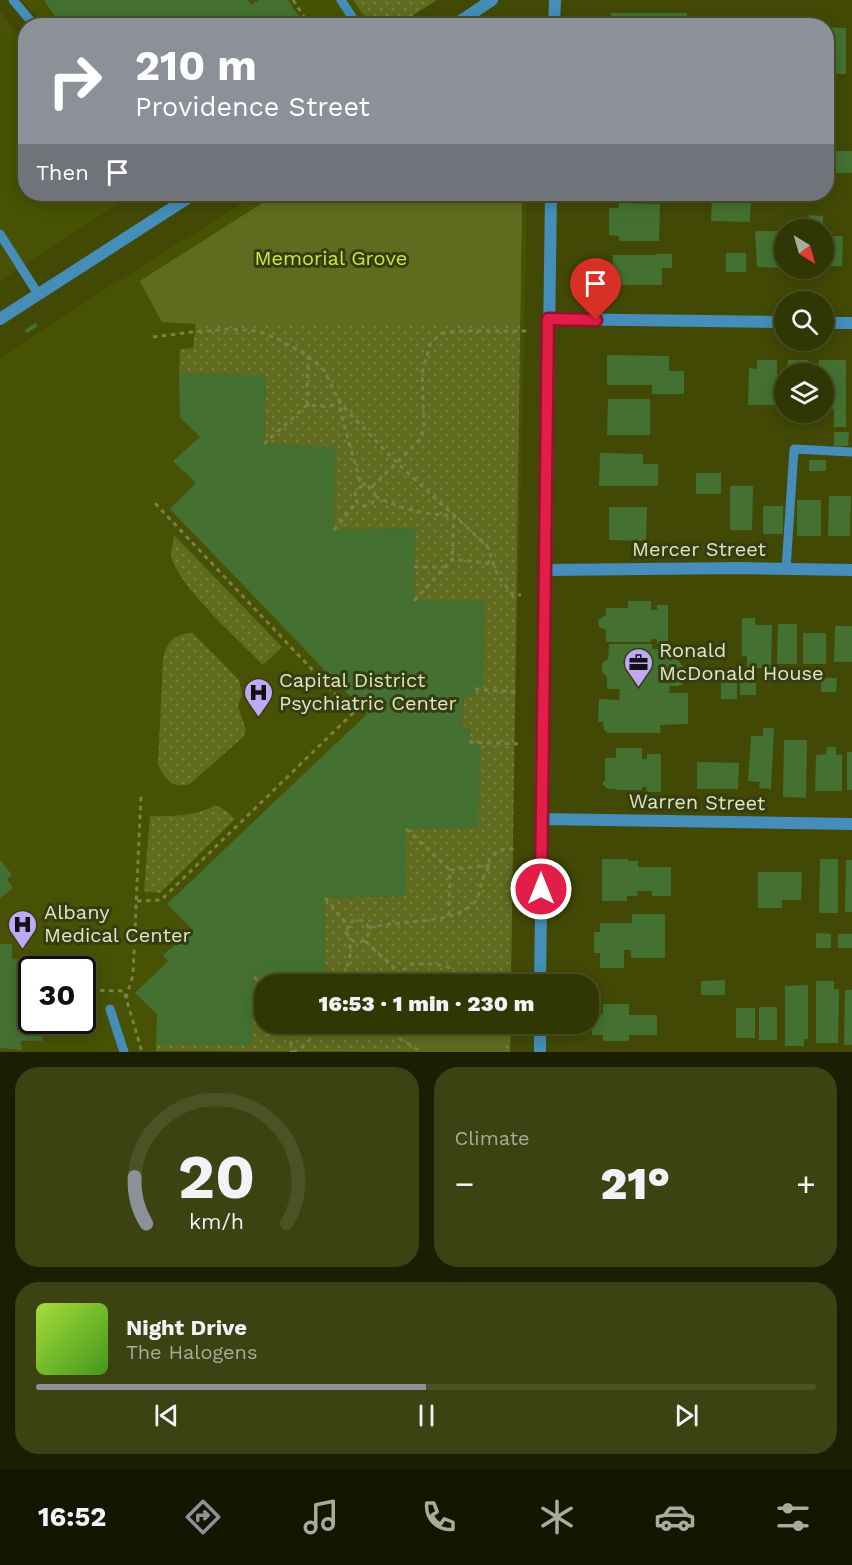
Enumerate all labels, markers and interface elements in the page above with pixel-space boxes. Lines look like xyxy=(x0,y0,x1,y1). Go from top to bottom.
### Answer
text: 210 m xyxy=(135,41,257,90)
icon: right xyxy=(36,42,114,120)
text: Providence Street xyxy=(135,91,370,123)
icon: arrive xyxy=(101,156,134,189)
text: Then xyxy=(36,160,89,185)
north arrow xyxy=(774,219,834,279)
map controls xyxy=(774,219,834,423)
park label: Memorial Grove xyxy=(255,246,407,270)
pin xyxy=(570,258,621,320)
icon: arrive xyxy=(579,267,612,300)
button: search xyxy=(774,291,834,351)
button: layers xyxy=(774,363,834,423)
street label: Mercer Street xyxy=(632,537,766,561)
place label: Ronald McDonald House xyxy=(659,638,824,685)
office icon: Ronald McDonald House xyxy=(622,646,654,688)
place label: Capital District Psychiatric Center xyxy=(279,668,457,715)
hospital icon: Capital District Psychiatric Center xyxy=(242,676,274,718)
street label: Warren Street xyxy=(628,789,766,815)
position arrow xyxy=(509,857,573,921)
place label: Albany Medical Center xyxy=(44,900,191,947)
hospital icon: Albany Medical Center xyxy=(7,908,39,950)
speed limit sign: 30 xyxy=(18,956,96,1034)
text: 16:53 · 1 min · 230 m xyxy=(318,991,535,1016)
text: Climate xyxy=(455,1126,530,1150)
text: 20 xyxy=(178,1140,255,1213)
text: 21° xyxy=(600,1157,670,1210)
text: − xyxy=(455,1164,474,1203)
text: + xyxy=(796,1164,816,1203)
text: km/h xyxy=(189,1209,244,1234)
text: Night Drive xyxy=(126,1315,247,1340)
text: The Halogens xyxy=(126,1340,258,1364)
icon: previous xyxy=(150,1399,183,1432)
icon: pause xyxy=(410,1399,443,1432)
icon: next xyxy=(670,1399,703,1432)
icon: directions xyxy=(182,1496,224,1538)
icon: music xyxy=(300,1496,342,1538)
icon: phone xyxy=(418,1496,460,1538)
icon: climate xyxy=(536,1496,578,1538)
icon: car xyxy=(654,1496,696,1538)
icon: filters xyxy=(772,1496,814,1538)
text: 16:52 xyxy=(38,1501,106,1533)

